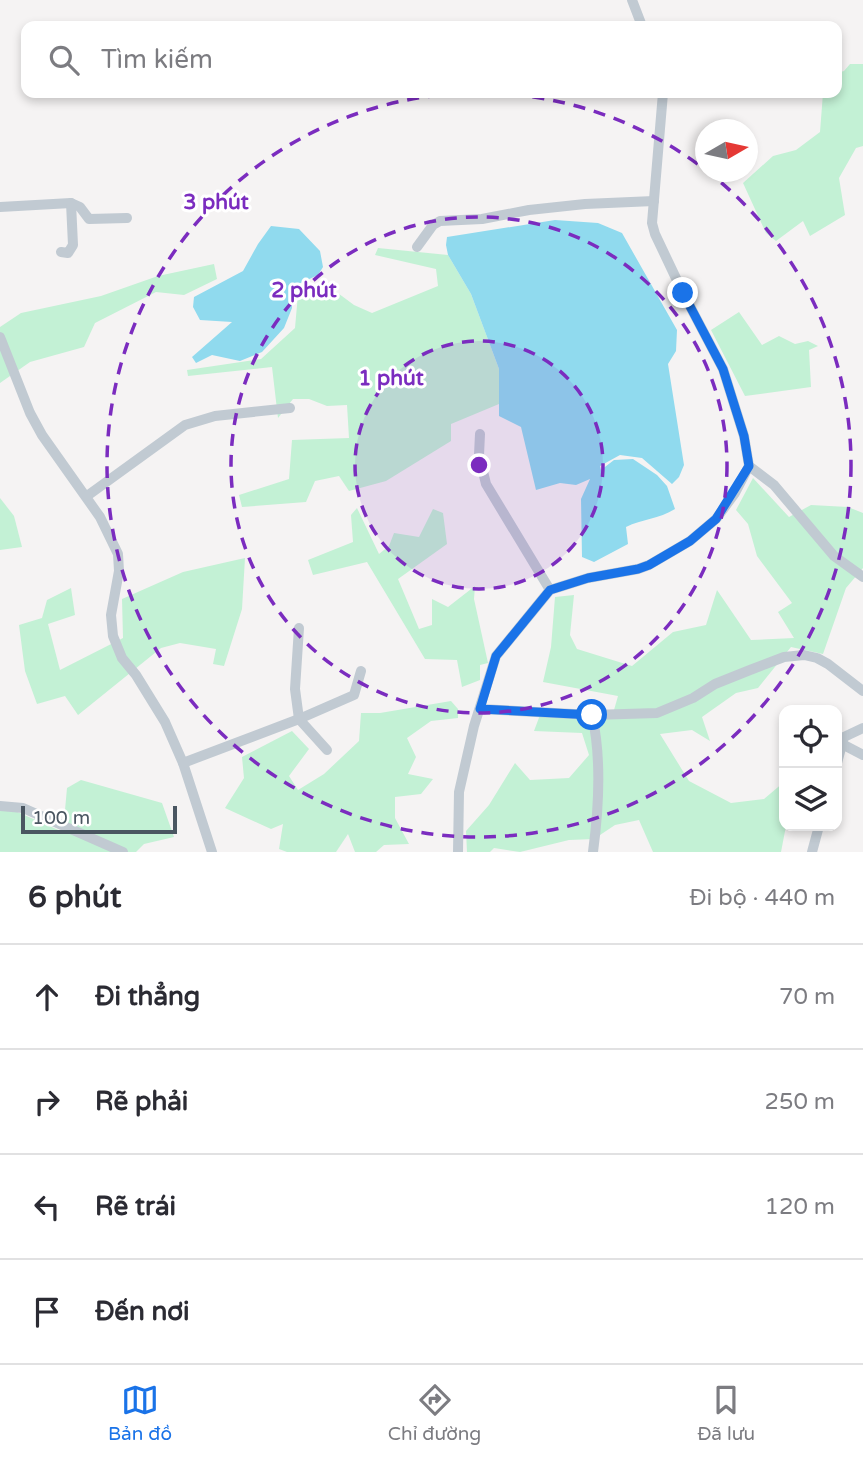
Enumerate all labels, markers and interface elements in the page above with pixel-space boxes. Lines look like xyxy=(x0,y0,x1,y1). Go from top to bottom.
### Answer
search box xyxy=(21,21,842,98)
icon: search xyxy=(45,41,83,79)
text: Tìm kiếm xyxy=(101,44,213,75)
north arrow xyxy=(695,119,758,182)
text: 3 phút xyxy=(183,190,249,215)
route end xyxy=(667,277,698,308)
text: 2 phút xyxy=(271,278,337,303)
text: 1 phút xyxy=(358,366,424,391)
centre of rings xyxy=(467,453,491,477)
route start xyxy=(576,699,607,730)
map controls xyxy=(779,705,842,831)
button: locate xyxy=(779,705,842,768)
button: layers xyxy=(779,768,842,831)
scale bar xyxy=(21,803,177,835)
text: 100 m xyxy=(32,807,90,829)
text: 6 phút xyxy=(28,879,121,916)
text: Đi bộ · 440 m xyxy=(689,884,835,912)
icon: ahead xyxy=(28,978,66,1016)
text: Đi thẳng xyxy=(95,981,200,1012)
text: 70 m xyxy=(779,983,835,1011)
icon: right xyxy=(28,1083,66,1121)
text: Rẽ phải xyxy=(95,1086,188,1117)
text: 250 m xyxy=(765,1088,835,1116)
icon: left xyxy=(28,1188,66,1226)
text: Rẽ trái xyxy=(95,1191,176,1222)
text: 120 m xyxy=(765,1193,835,1221)
icon: arrive xyxy=(28,1293,66,1331)
text: Đến nơi xyxy=(95,1296,190,1327)
tab: Bản đồ xyxy=(108,1381,172,1445)
tab: Chỉ đường xyxy=(388,1381,481,1445)
tab: Đã lưu xyxy=(697,1381,755,1445)

